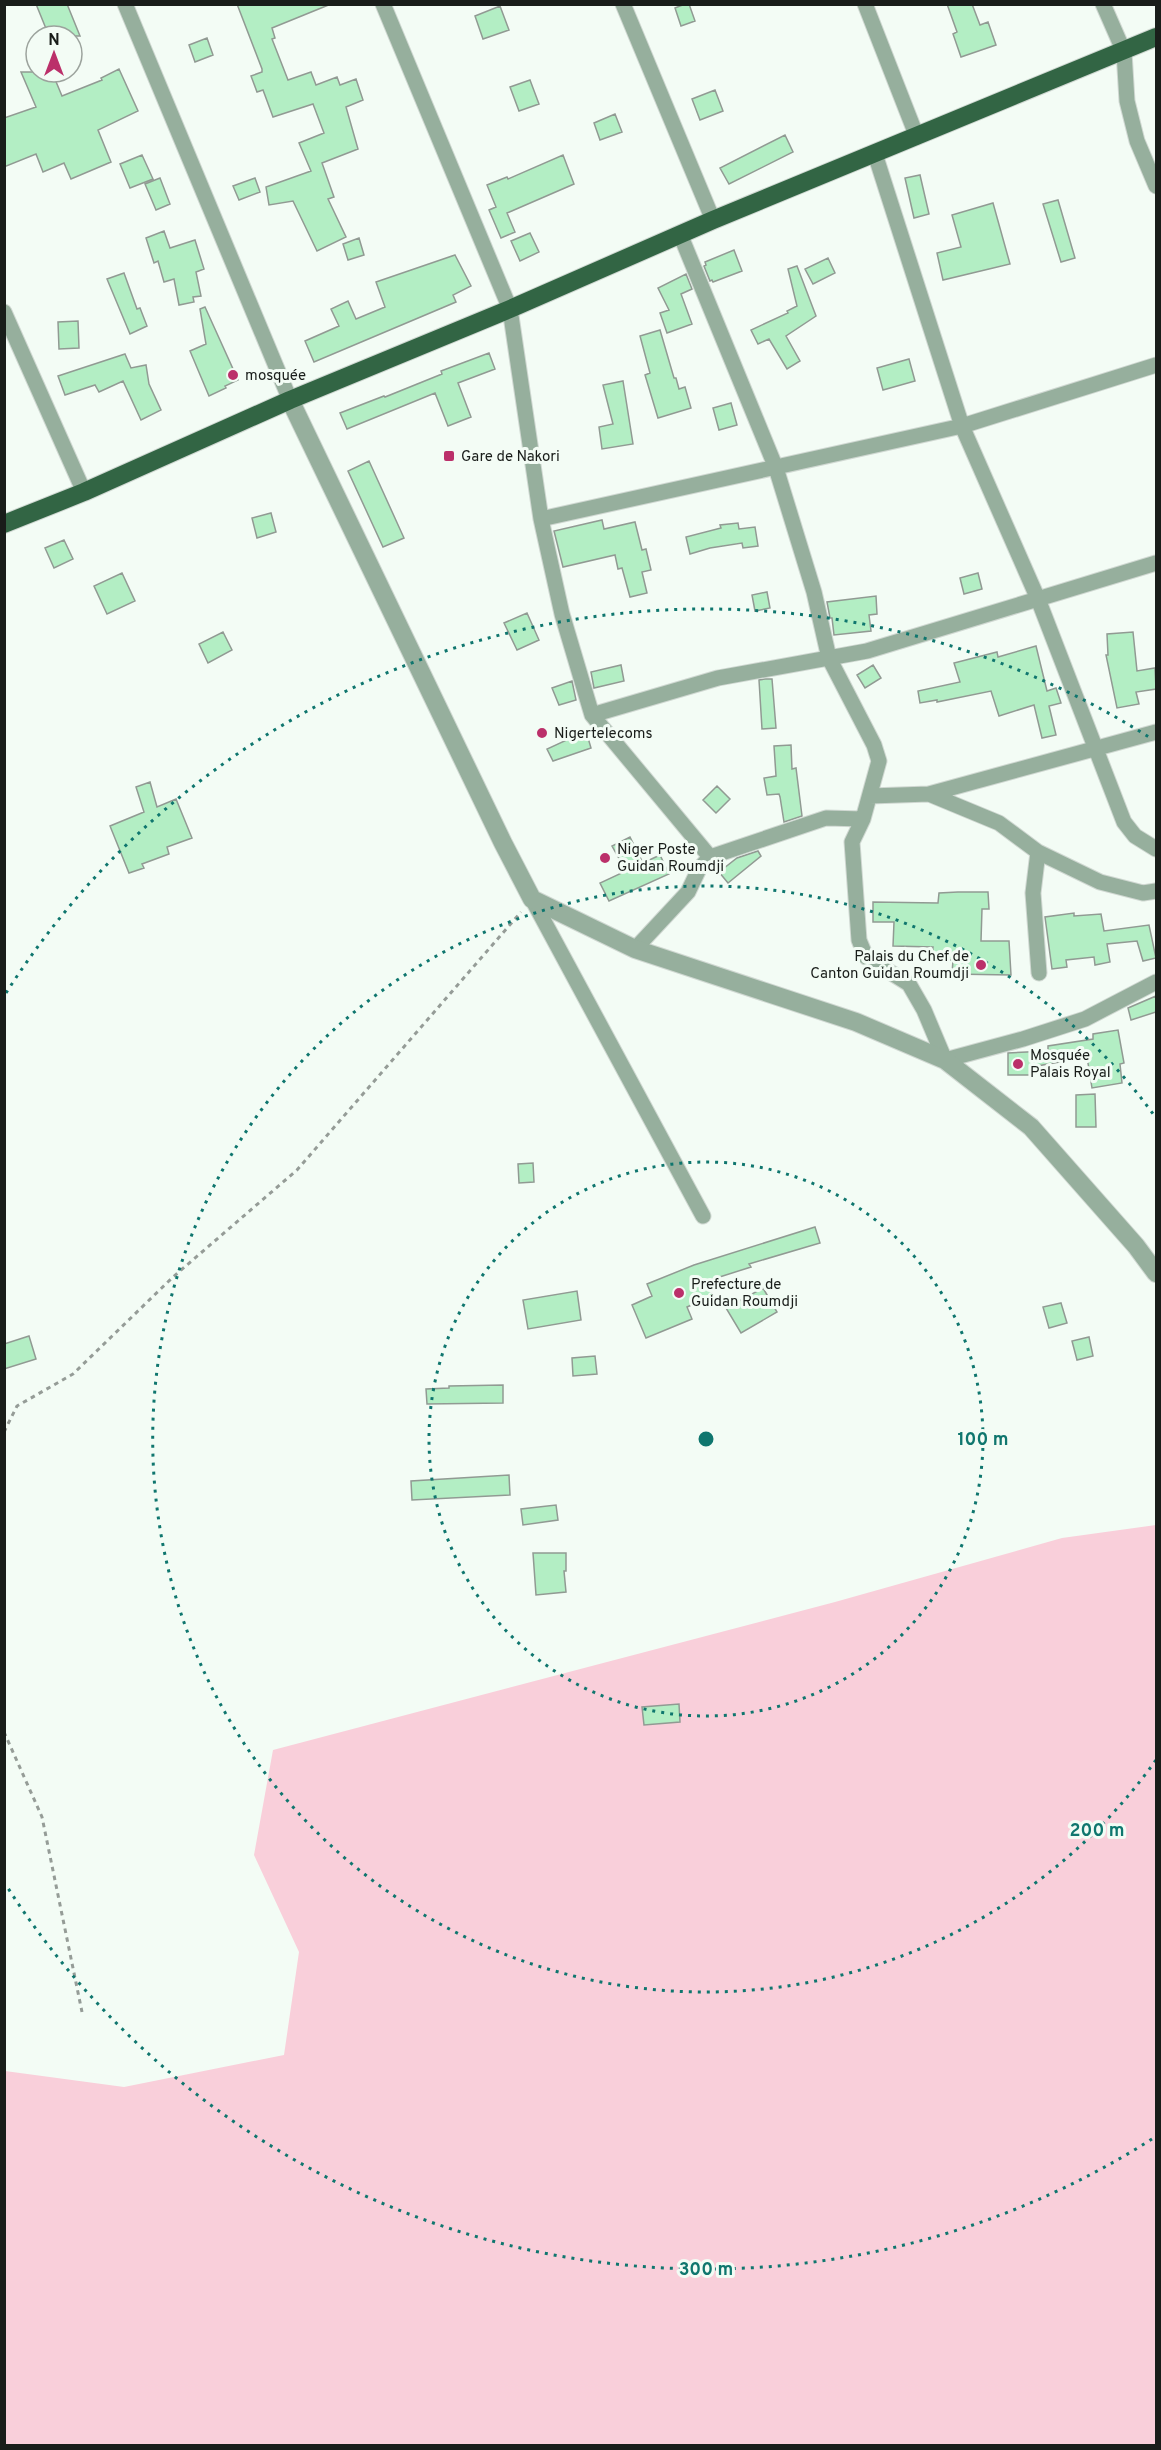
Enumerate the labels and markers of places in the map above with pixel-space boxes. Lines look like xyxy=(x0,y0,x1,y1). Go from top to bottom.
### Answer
place label: mosquée xyxy=(245,367,306,386)
marker: mosquée xyxy=(226,368,240,382)
place label: Gare de Nakori xyxy=(461,448,560,467)
marker: Gare de Nakori xyxy=(442,449,456,463)
place label: Nigertelecoms xyxy=(554,725,653,744)
marker: Nigertelecoms xyxy=(535,726,549,740)
place label: Niger Poste Guidan Roumdji xyxy=(617,841,724,877)
marker: Niger Poste Guidan Roumdji xyxy=(598,851,612,865)
place label: Palais du Chef de Canton Guidan Roumdji xyxy=(810,948,969,984)
marker: Palais du Chef de Canton Guidan Roumdji xyxy=(974,958,988,972)
place label: Mosquée Palais Royal xyxy=(1030,1047,1111,1083)
marker: Mosquée Palais Royal xyxy=(1011,1057,1025,1071)
place label: Prefecture de Guidan Roumdji xyxy=(691,1276,798,1312)
marker: Prefecture de Guidan Roumdji xyxy=(672,1286,686,1300)
centre of rings xyxy=(696,1429,716,1449)

